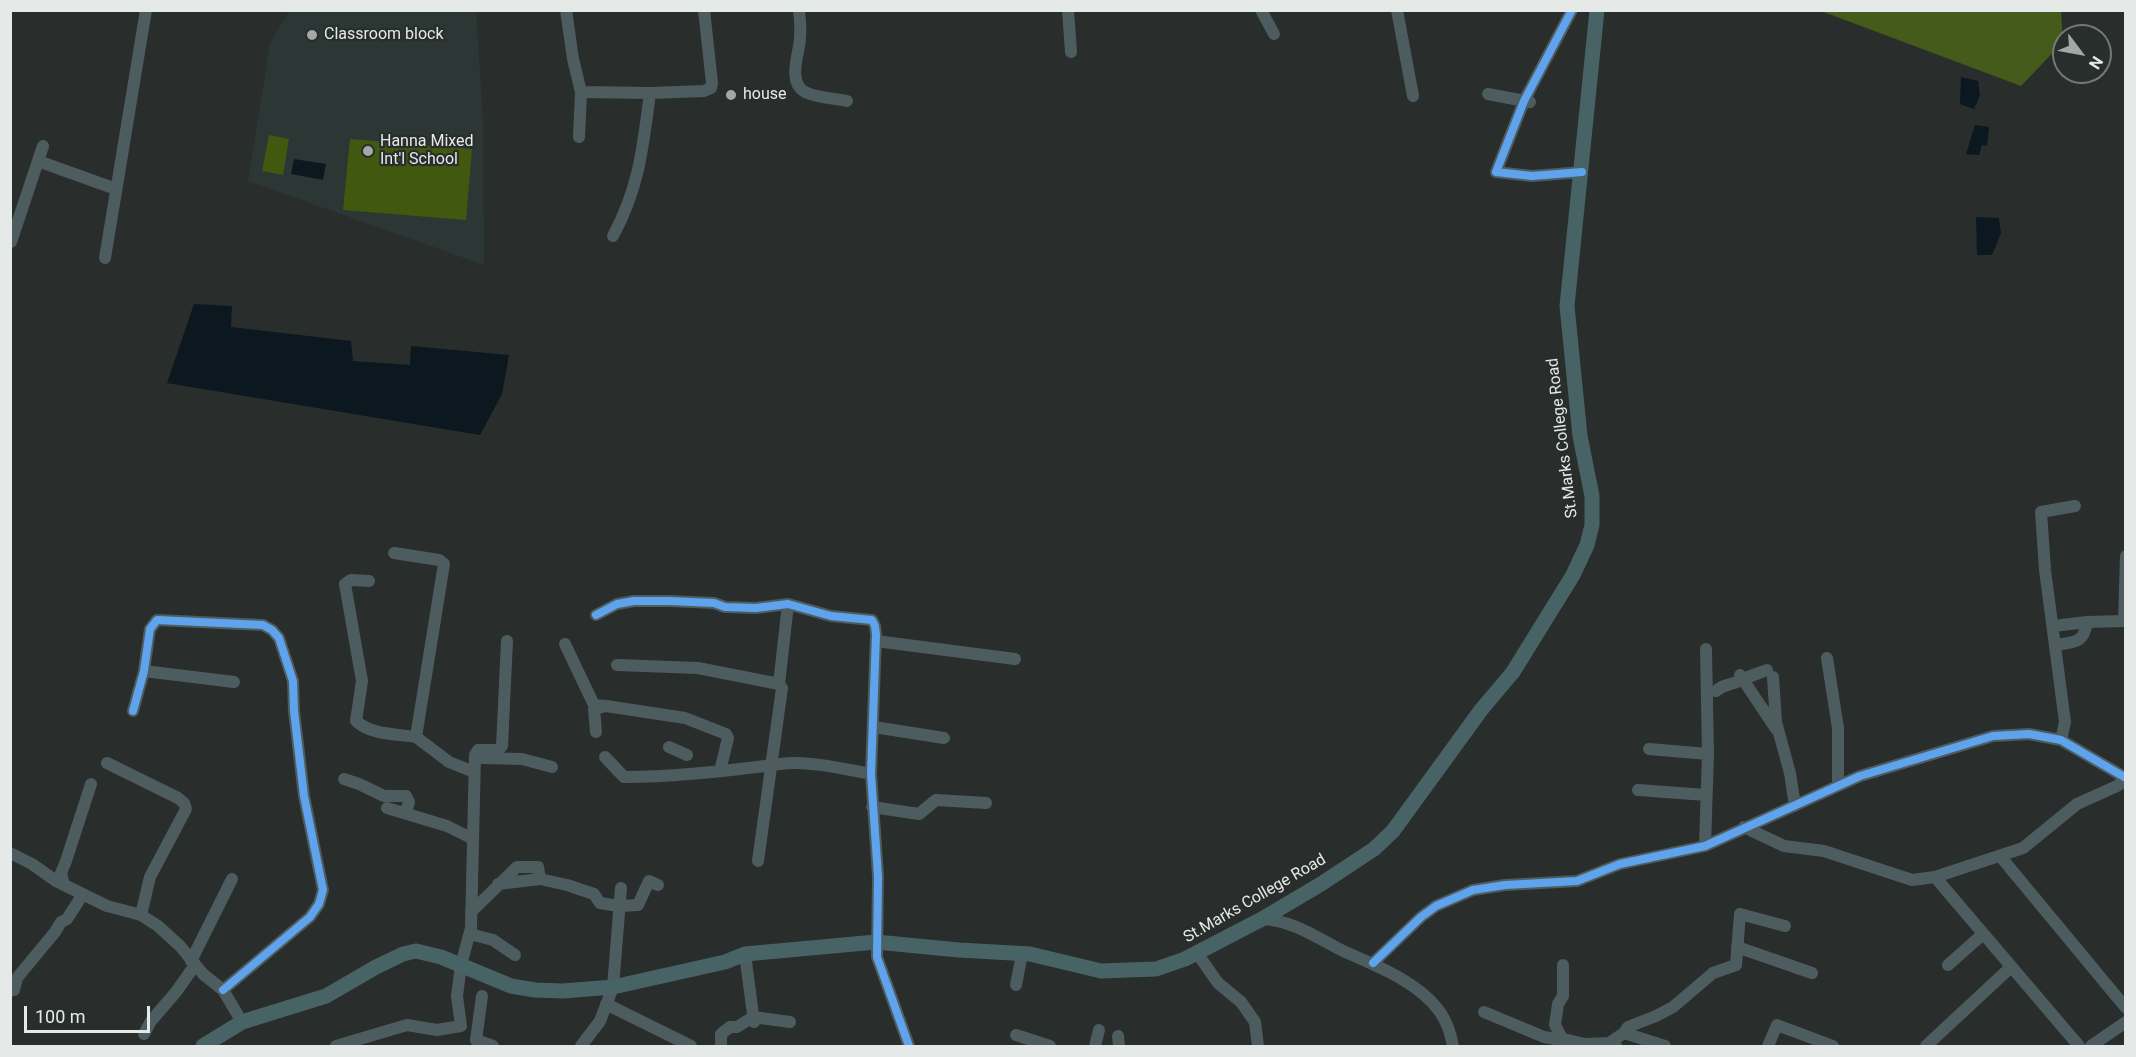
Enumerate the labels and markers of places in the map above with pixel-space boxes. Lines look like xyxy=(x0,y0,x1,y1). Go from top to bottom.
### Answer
place label: Classroom block xyxy=(324,25,444,45)
marker: Classroom block xyxy=(305,28,319,42)
place label: house xyxy=(743,85,786,105)
marker: house xyxy=(724,88,738,102)
place label: Hanna Mixed Int'l School xyxy=(380,132,474,170)
marker: Hanna Mixed Int'l School xyxy=(361,144,375,158)

